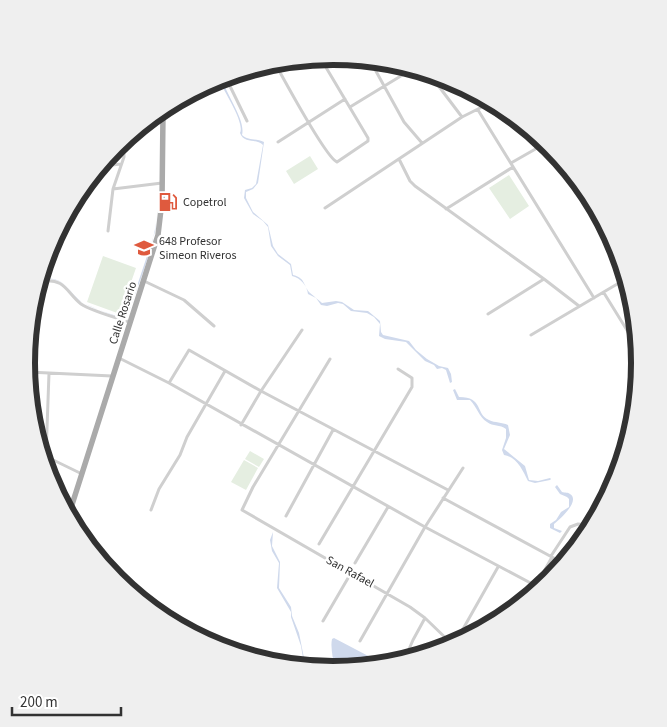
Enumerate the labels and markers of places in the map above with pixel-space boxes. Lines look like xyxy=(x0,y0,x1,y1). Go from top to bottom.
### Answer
fuel station icon: Copetrol xyxy=(157,191,179,213)
place label: Copetrol xyxy=(183,194,227,211)
place label: 648 Profesor Simeon Riveros xyxy=(159,233,237,264)
school or university icon: 648 Profesor Simeon Riveros xyxy=(133,237,155,259)

